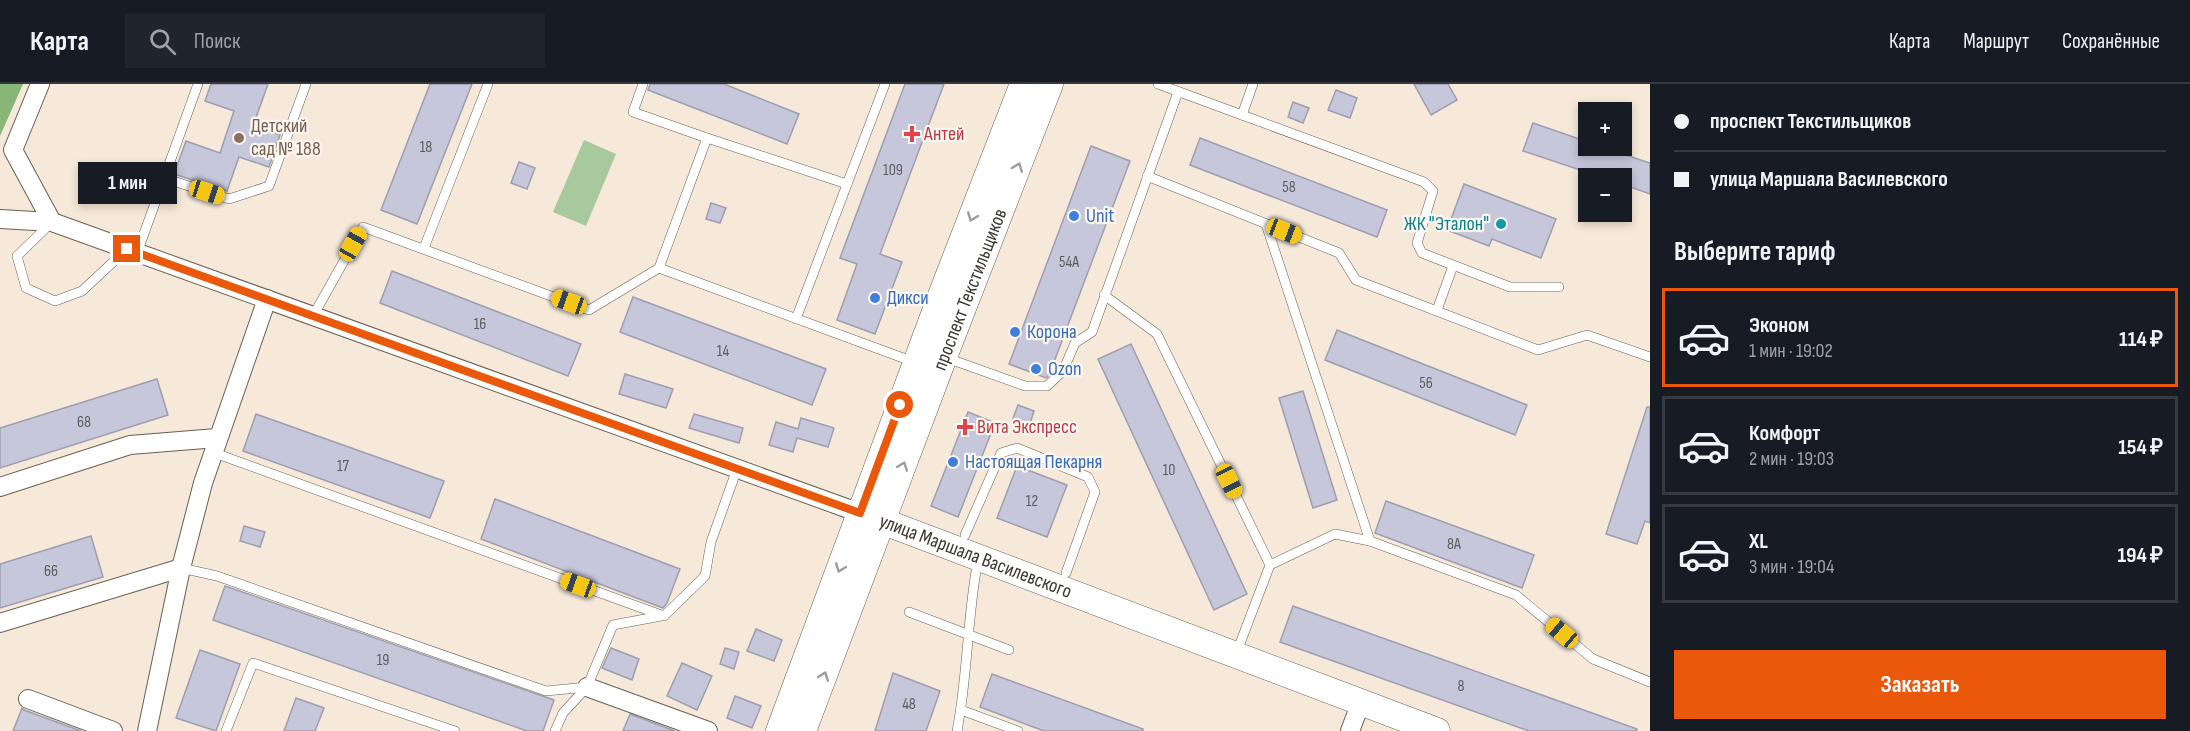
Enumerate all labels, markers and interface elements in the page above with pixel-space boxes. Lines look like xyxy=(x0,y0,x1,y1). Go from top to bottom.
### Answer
search box xyxy=(125,14,545,68)
text: Карта xyxy=(30,25,89,58)
icon: search xyxy=(146,25,179,58)
text: Поиск xyxy=(194,28,240,55)
text: Карта xyxy=(1889,29,1930,54)
text: Маршрут xyxy=(1963,29,2029,54)
text: Сохранённые xyxy=(2062,29,2160,54)
map controls xyxy=(1578,102,1632,222)
button: + xyxy=(1578,102,1632,156)
text: проспект Текстильщиков xyxy=(1710,108,1911,135)
place label: Детский сад № 188 xyxy=(251,114,321,161)
place label: Антей xyxy=(923,122,964,146)
marker: Антей xyxy=(905,127,919,141)
marker: Детский сад № 188 xyxy=(232,131,246,145)
house number: 18 xyxy=(420,138,432,157)
house number: 109 xyxy=(883,161,903,180)
callout: 1 мин xyxy=(78,162,176,204)
one-way arrow xyxy=(1011,162,1023,173)
text: улица Маршала Василевского xyxy=(1710,166,1948,193)
button: − xyxy=(1578,168,1632,222)
text: 1 мин xyxy=(108,171,147,195)
car xyxy=(187,178,227,206)
house number: 58 xyxy=(1282,178,1296,197)
place label: Unit xyxy=(1086,204,1114,228)
street label: проспект Текстильщиков xyxy=(928,205,1012,374)
marker: Unit xyxy=(1067,209,1081,223)
one-way arrow xyxy=(966,211,979,222)
place label: ЖК "Эталон" xyxy=(1404,212,1489,236)
car xyxy=(1264,216,1304,246)
marker: ЖК "Эталон" xyxy=(1494,217,1508,231)
car xyxy=(336,224,370,264)
route end xyxy=(113,235,140,262)
text: Выберите тариф xyxy=(1674,236,1836,268)
house number: 54А xyxy=(1059,253,1079,272)
place label: Дикси xyxy=(887,286,929,310)
car xyxy=(549,287,589,317)
marker: Дикси xyxy=(868,291,882,305)
icon: car xyxy=(1677,311,1731,365)
text: Эконом xyxy=(1749,312,1809,339)
house number: 16 xyxy=(474,315,486,334)
place label: Корона xyxy=(1027,320,1077,344)
marker: Корона xyxy=(1008,325,1022,339)
text: 114 ₽ xyxy=(2119,326,2163,353)
text: 1 мин · 19:02 xyxy=(1749,339,1833,363)
house number: 14 xyxy=(717,342,729,361)
place label: Ozon xyxy=(1048,357,1082,381)
marker: Ozon xyxy=(1029,362,1043,376)
house number: 56 xyxy=(1419,374,1433,393)
route start xyxy=(886,391,913,418)
house number: 68 xyxy=(77,413,91,432)
place label: Вита Экспресс xyxy=(977,415,1077,439)
icon: car xyxy=(1677,419,1731,473)
marker: Вита Экспресс xyxy=(958,420,972,434)
text: Комфорт xyxy=(1749,420,1820,447)
text: 154 ₽ xyxy=(2118,434,2163,461)
text: 2 мин · 19:03 xyxy=(1749,447,1834,471)
place label: Настоящая Пекарня xyxy=(965,450,1102,474)
marker: Настоящая Пекарня xyxy=(946,455,960,469)
house number: 17 xyxy=(337,457,350,476)
one-way arrow xyxy=(895,461,908,472)
house number: 10 xyxy=(1163,461,1175,480)
car xyxy=(1213,461,1245,501)
house number: 12 xyxy=(1026,492,1038,511)
street label: улица Маршала Василевского xyxy=(876,509,1075,604)
icon: car xyxy=(1677,527,1731,581)
text: XL xyxy=(1749,528,1768,555)
house number: 8А xyxy=(1447,535,1461,554)
text: 194 ₽ xyxy=(2117,542,2163,569)
text: 3 мин · 19:04 xyxy=(1749,555,1834,579)
house number: 66 xyxy=(44,562,58,581)
one-way arrow xyxy=(834,562,847,573)
car xyxy=(558,570,598,600)
car xyxy=(1542,615,1582,651)
button: Заказать xyxy=(1674,650,2166,719)
house number: 19 xyxy=(377,651,389,670)
one-way arrow xyxy=(816,671,829,682)
house number: 8 xyxy=(1457,677,1465,696)
house number: 48 xyxy=(902,695,916,714)

